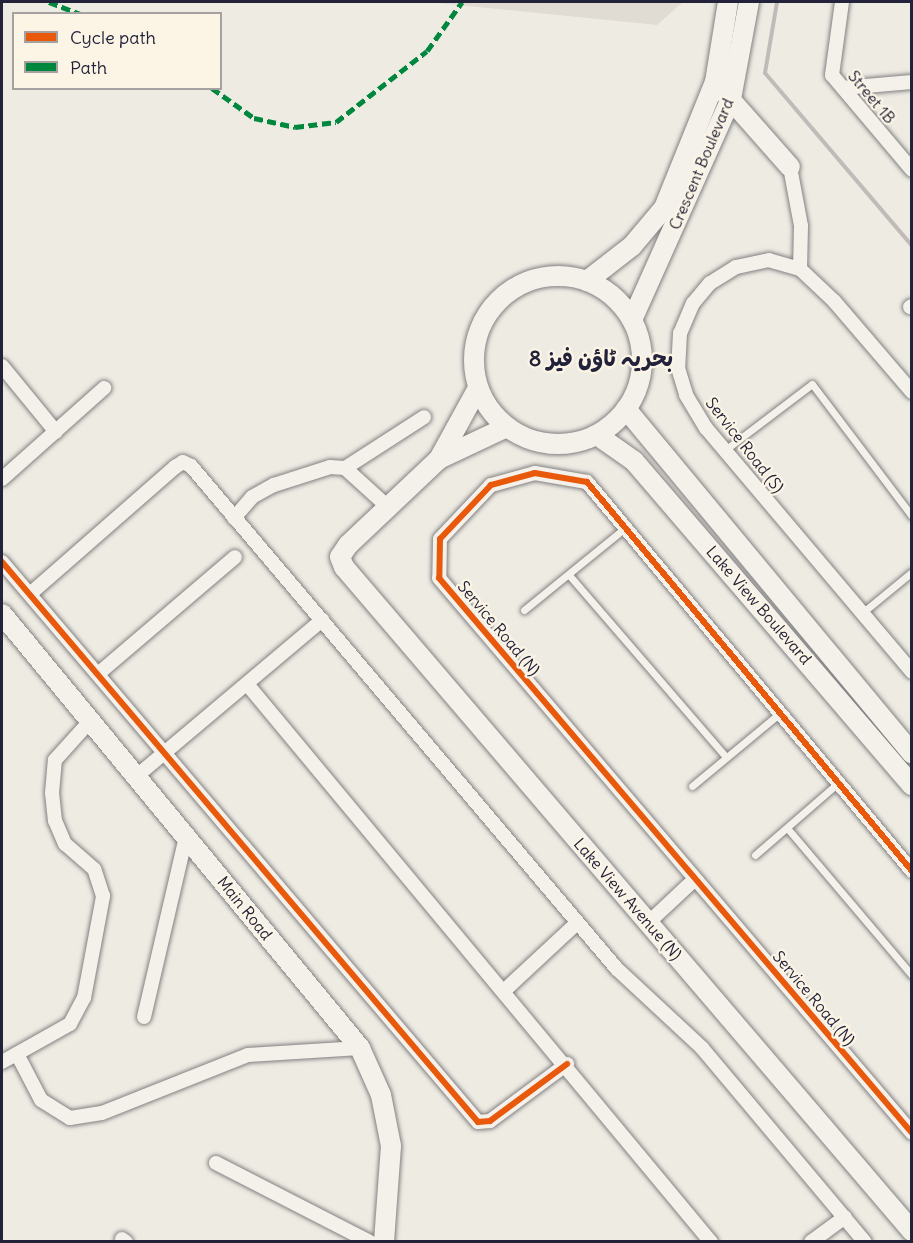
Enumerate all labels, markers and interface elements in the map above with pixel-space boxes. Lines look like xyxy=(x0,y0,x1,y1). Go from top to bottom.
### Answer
legend xyxy=(12,12,222,90)
text: Cycle path xyxy=(70,26,156,49)
text: Path xyxy=(70,56,107,79)
street label: Street 1B xyxy=(844,67,900,127)
street label: Crescent Boulevard xyxy=(665,95,737,233)
district label: بحریہ ٹاؤن فیز 8 xyxy=(529,346,673,372)
street label: Service Road (S) xyxy=(702,394,788,496)
street label: Lake View Boulevard xyxy=(702,542,816,668)
street label: Service Road (N) xyxy=(454,577,544,679)
street label: Lake View Avenue (N) xyxy=(570,834,686,964)
street label: Main Road xyxy=(214,872,276,944)
street label: Service Road (N) xyxy=(769,947,859,1049)

